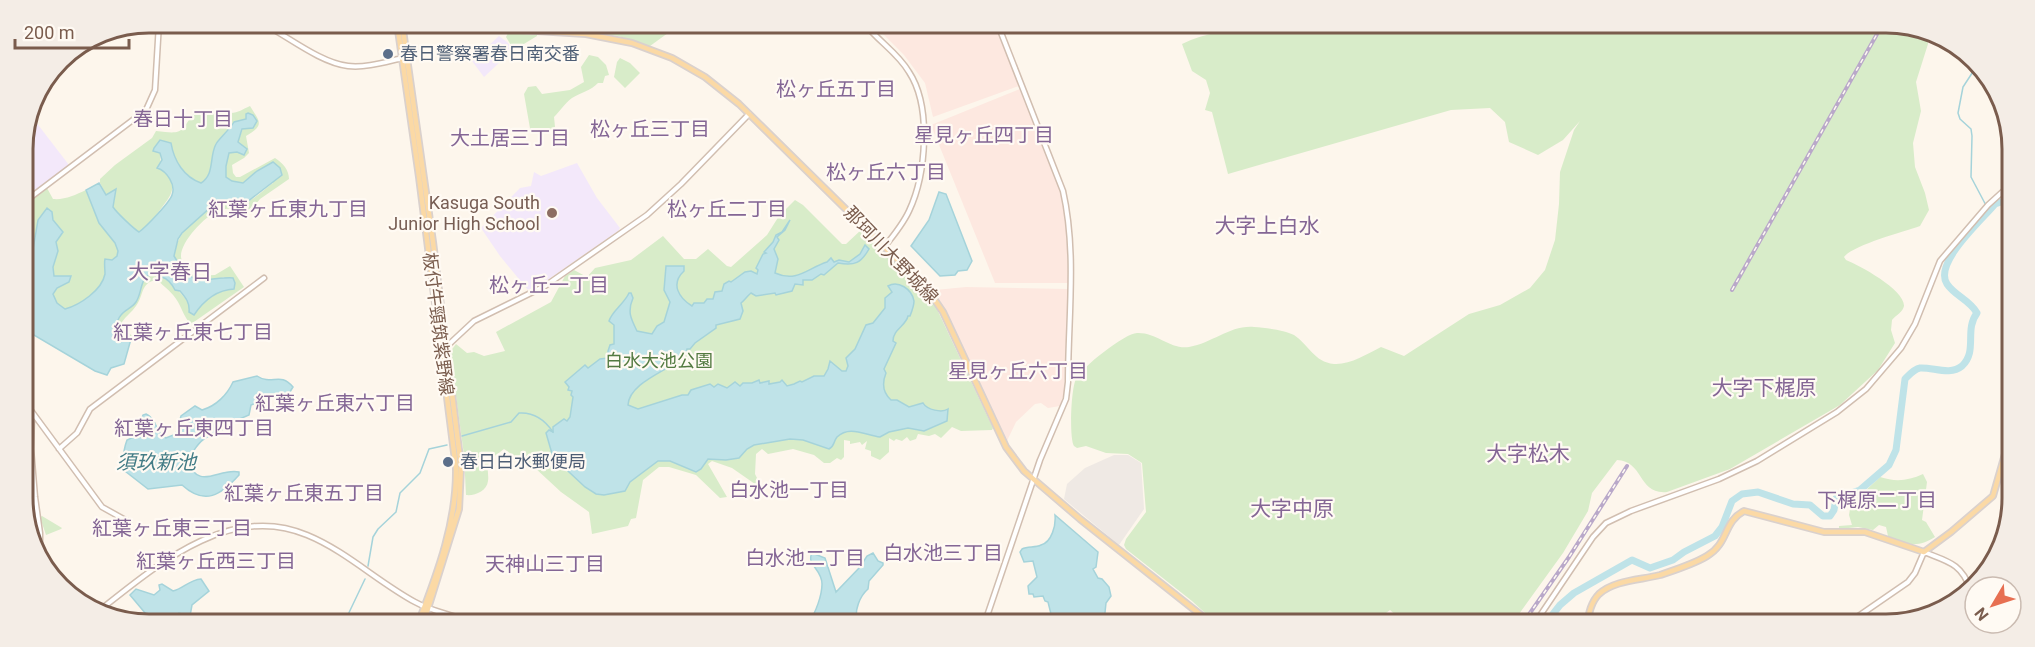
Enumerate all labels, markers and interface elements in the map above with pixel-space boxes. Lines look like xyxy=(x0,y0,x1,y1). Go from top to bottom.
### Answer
scale bar xyxy=(15,12,129,50)
text: 200 m xyxy=(24,22,75,43)
place label: 春日警察署春日南交番 xyxy=(400,43,580,64)
marker: 春日警察署春日南交番 xyxy=(381,47,395,61)
district label: 松ヶ丘五丁目 xyxy=(776,77,896,101)
district label: 春日十丁目 xyxy=(133,107,233,131)
district label: 松ヶ丘三丁目 xyxy=(590,117,710,141)
district label: 星見ヶ丘四丁目 xyxy=(914,123,1054,147)
district label: 大土居三丁目 xyxy=(450,126,570,150)
district label: 松ヶ丘六丁目 xyxy=(826,160,946,184)
place label: Kasuga South Junior High School xyxy=(388,192,540,234)
district label: 紅葉ヶ丘東九丁目 xyxy=(208,197,368,221)
district label: 松ヶ丘二丁目 xyxy=(667,197,787,221)
street label: 那珂川大野城線 xyxy=(840,202,943,307)
marker: Kasuga South Junior High School xyxy=(545,206,559,220)
district label: 大字上白水 xyxy=(1215,214,1320,238)
street label: 板付牛頸筑紫野線 xyxy=(419,251,458,397)
district label: 大字春日 xyxy=(128,260,212,284)
district label: 松ヶ丘一丁目 xyxy=(489,273,609,297)
district label: 紅葉ヶ丘東七丁目 xyxy=(113,320,273,344)
park label: 白水大池公園 xyxy=(605,350,713,371)
district label: 星見ヶ丘六丁目 xyxy=(948,359,1088,383)
district label: 大字下梶原 xyxy=(1712,376,1817,400)
district label: 紅葉ヶ丘東六丁目 xyxy=(255,391,415,415)
district label: 紅葉ヶ丘東四丁目 xyxy=(114,416,274,440)
district label: 大字松木 xyxy=(1486,442,1570,466)
water label: 須玖新池 xyxy=(116,450,198,474)
place label: 春日白水郵便局 xyxy=(460,451,586,472)
marker: 春日白水郵便局 xyxy=(441,455,455,469)
district label: 白水池一丁目 xyxy=(729,478,849,502)
district label: 紅葉ヶ丘東五丁目 xyxy=(224,481,384,505)
district label: 下梶原二丁目 xyxy=(1817,488,1937,512)
district label: 大字中原 xyxy=(1250,497,1334,521)
district label: 紅葉ヶ丘東三丁目 xyxy=(92,516,252,540)
district label: 白水池三丁目 xyxy=(883,541,1003,565)
district label: 白水池二丁目 xyxy=(745,546,865,570)
district label: 紅葉ヶ丘西三丁目 xyxy=(136,549,296,573)
district label: 天神山三丁目 xyxy=(485,552,605,576)
north arrow xyxy=(1963,575,2023,635)
text: N xyxy=(1971,604,1993,624)

